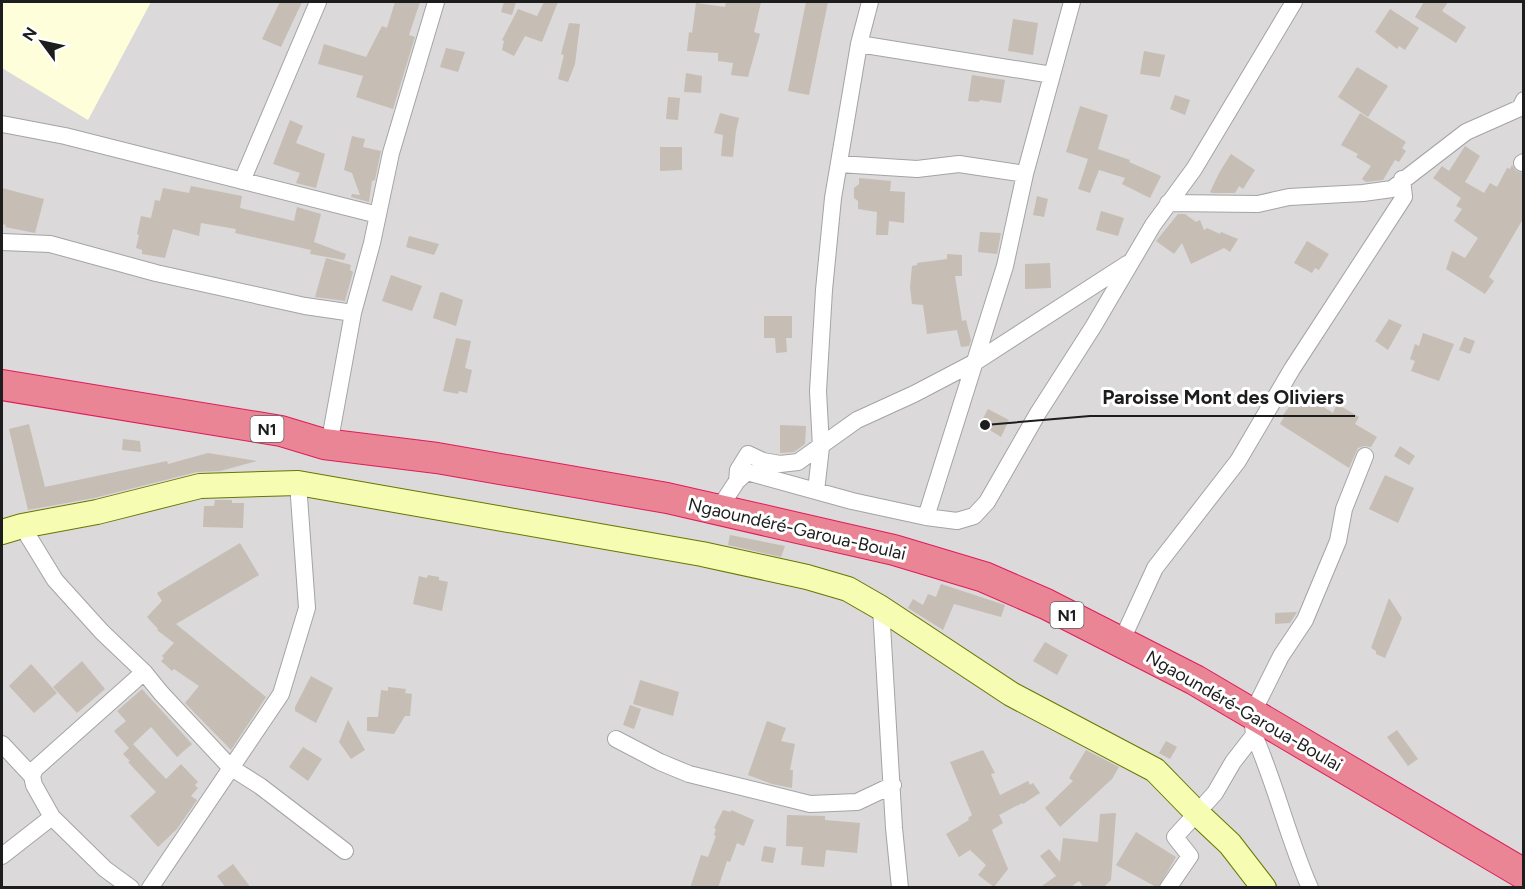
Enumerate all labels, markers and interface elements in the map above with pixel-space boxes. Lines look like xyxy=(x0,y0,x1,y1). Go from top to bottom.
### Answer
north arrow xyxy=(12,12,72,72)
text: N xyxy=(19,24,41,44)
callout: Paroisse Mont des Oliviers xyxy=(1090,378,1355,416)
text: Paroisse Mont des Oliviers xyxy=(1102,385,1344,409)
road number: N1 xyxy=(250,416,284,442)
street label: Ngaoundéré-Garoua-Boulai xyxy=(686,493,908,565)
road number: N1 xyxy=(1050,602,1084,628)
street label: Ngaoundéré-Garoua-Boulai xyxy=(1142,646,1346,776)

